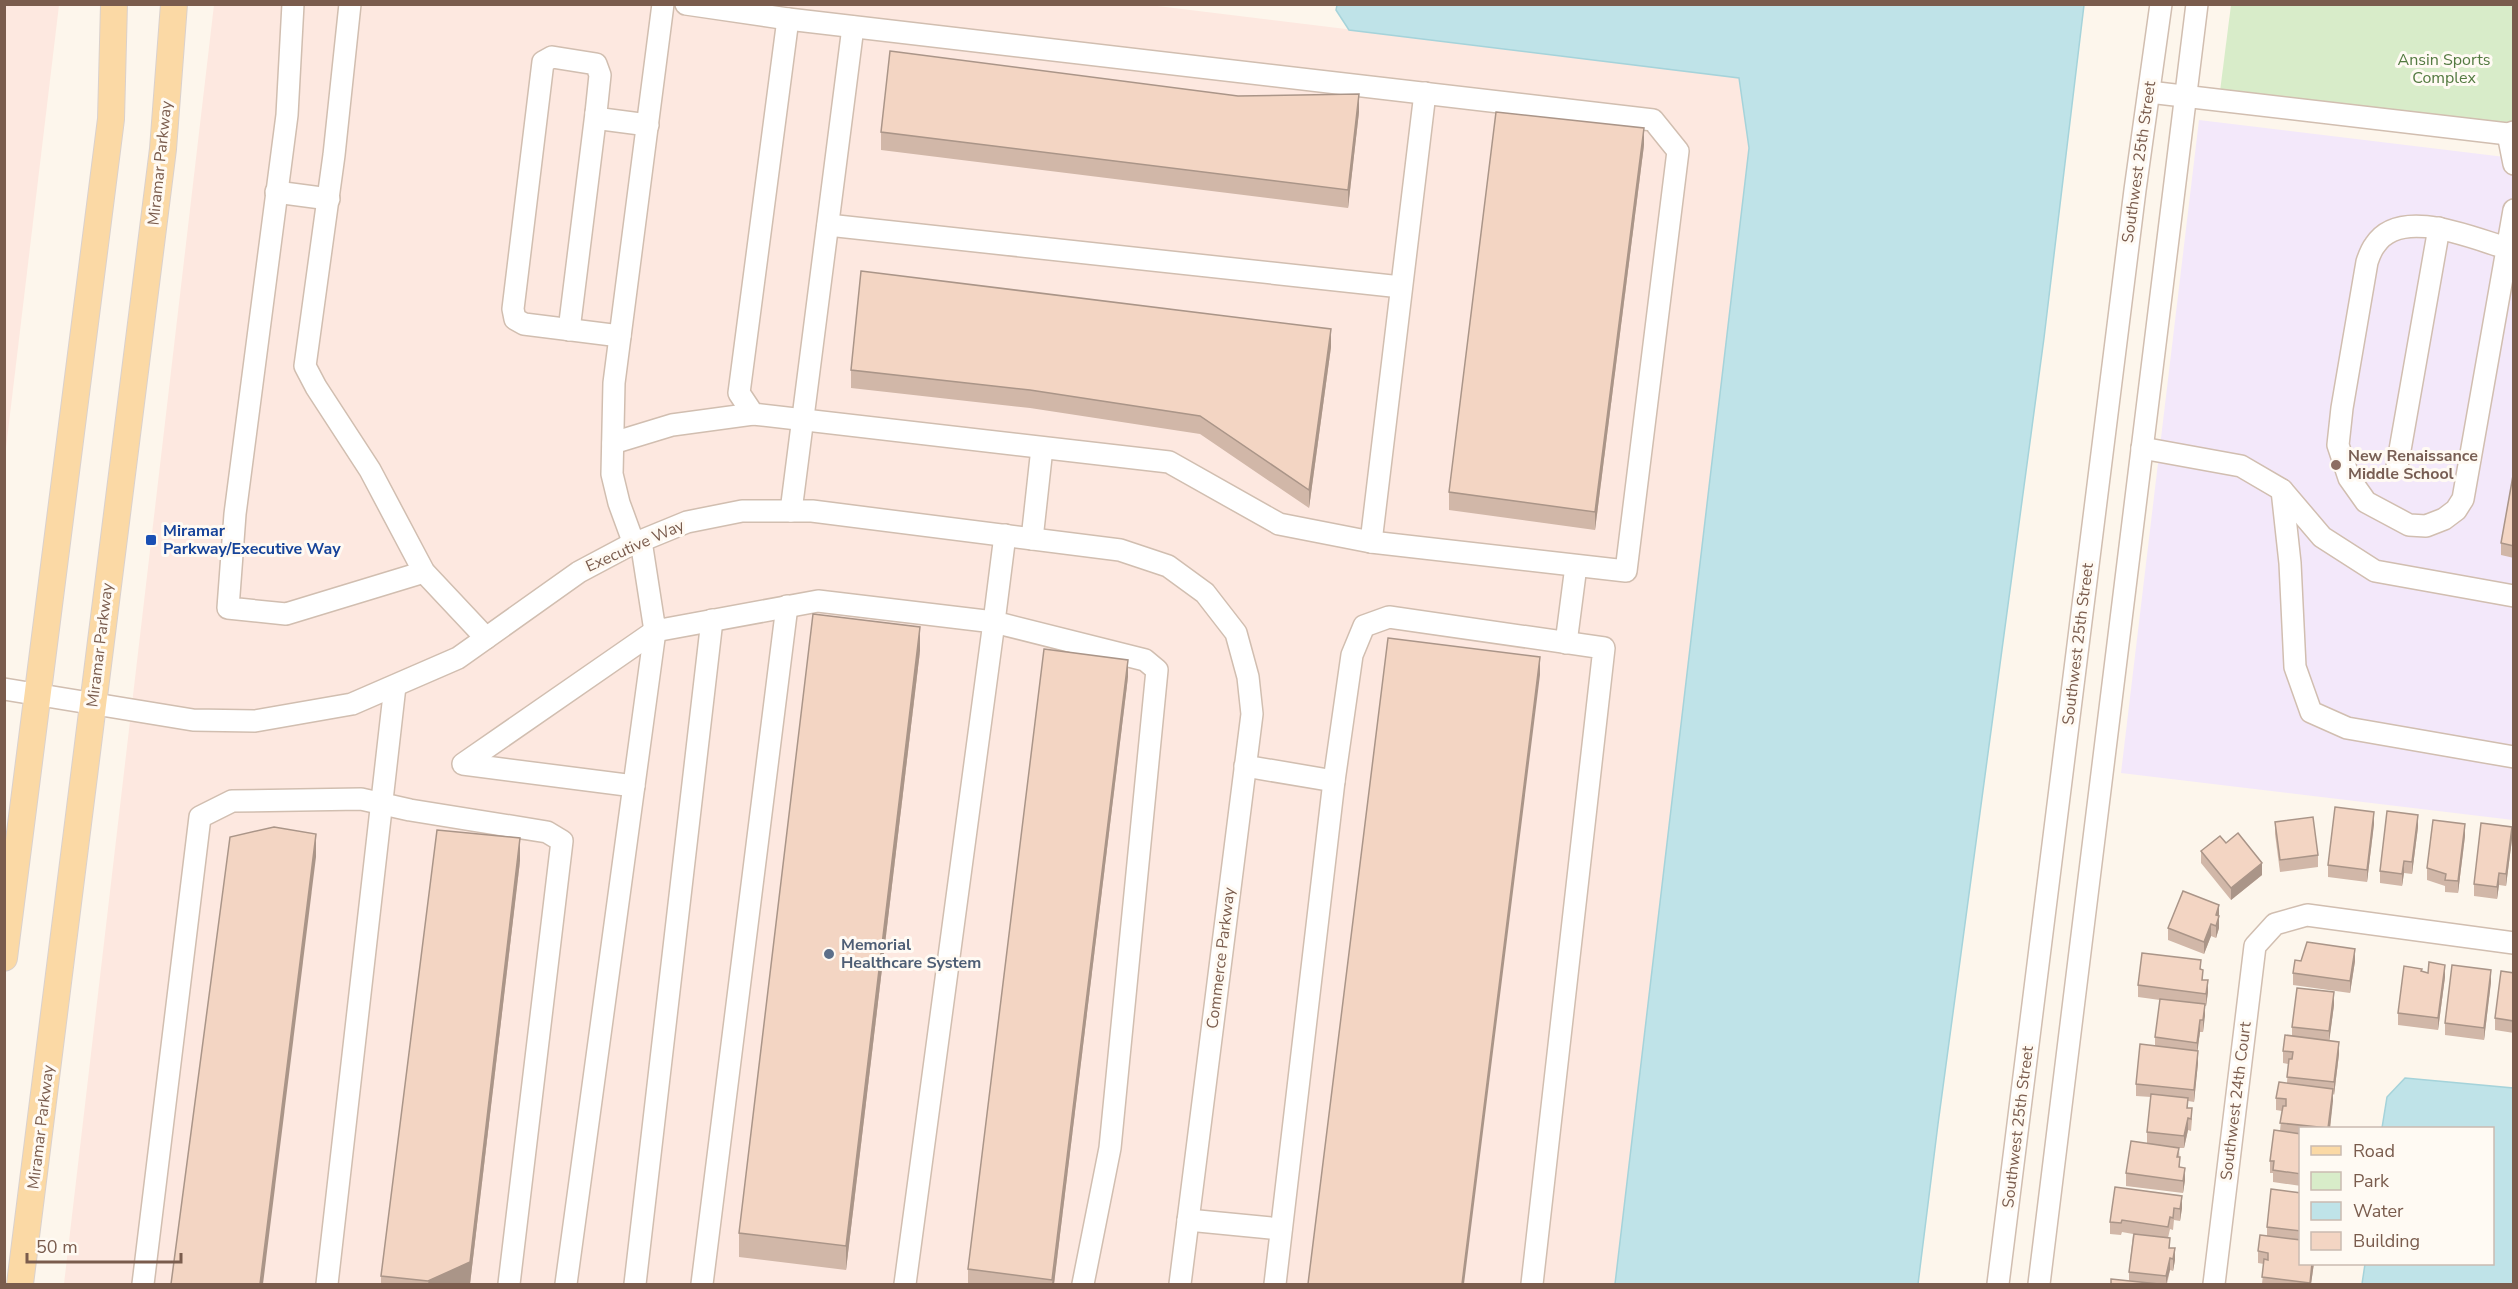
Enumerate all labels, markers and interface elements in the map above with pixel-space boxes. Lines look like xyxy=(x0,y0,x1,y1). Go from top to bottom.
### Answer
park label: Ansin Sports Complex xyxy=(2398,49,2490,89)
street label: Southwest 25th Street xyxy=(2117,79,2161,244)
street label: Miramar Parkway xyxy=(143,99,178,226)
place label: New Renaissance Middle School xyxy=(2348,445,2478,485)
marker: New Renaissance Middle School xyxy=(2329,458,2343,472)
street label: Executive Way xyxy=(582,514,689,578)
place label: Miramar Parkway/Executive Way xyxy=(163,520,341,560)
marker: Miramar Parkway/Executive Way xyxy=(144,533,158,547)
street label: Southwest 25th Street xyxy=(2057,561,2099,726)
street label: Miramar Parkway xyxy=(81,581,119,708)
street label: Commerce Parkway xyxy=(1201,885,1241,1030)
place label: Memorial Healthcare System xyxy=(841,934,981,974)
marker: Memorial Healthcare System xyxy=(822,947,836,961)
street label: Southwest 24th Court xyxy=(2215,1020,2257,1181)
street label: Southwest 25th Street xyxy=(1997,1044,2039,1209)
street label: Miramar Parkway xyxy=(22,1063,60,1190)
legend xyxy=(2299,1127,2494,1265)
text: Road xyxy=(2353,1139,2395,1163)
text: Park xyxy=(2353,1169,2390,1193)
text: Water xyxy=(2353,1199,2404,1223)
scale bar xyxy=(27,1226,182,1264)
text: Building xyxy=(2353,1229,2420,1253)
text: 50 m xyxy=(36,1235,78,1259)

